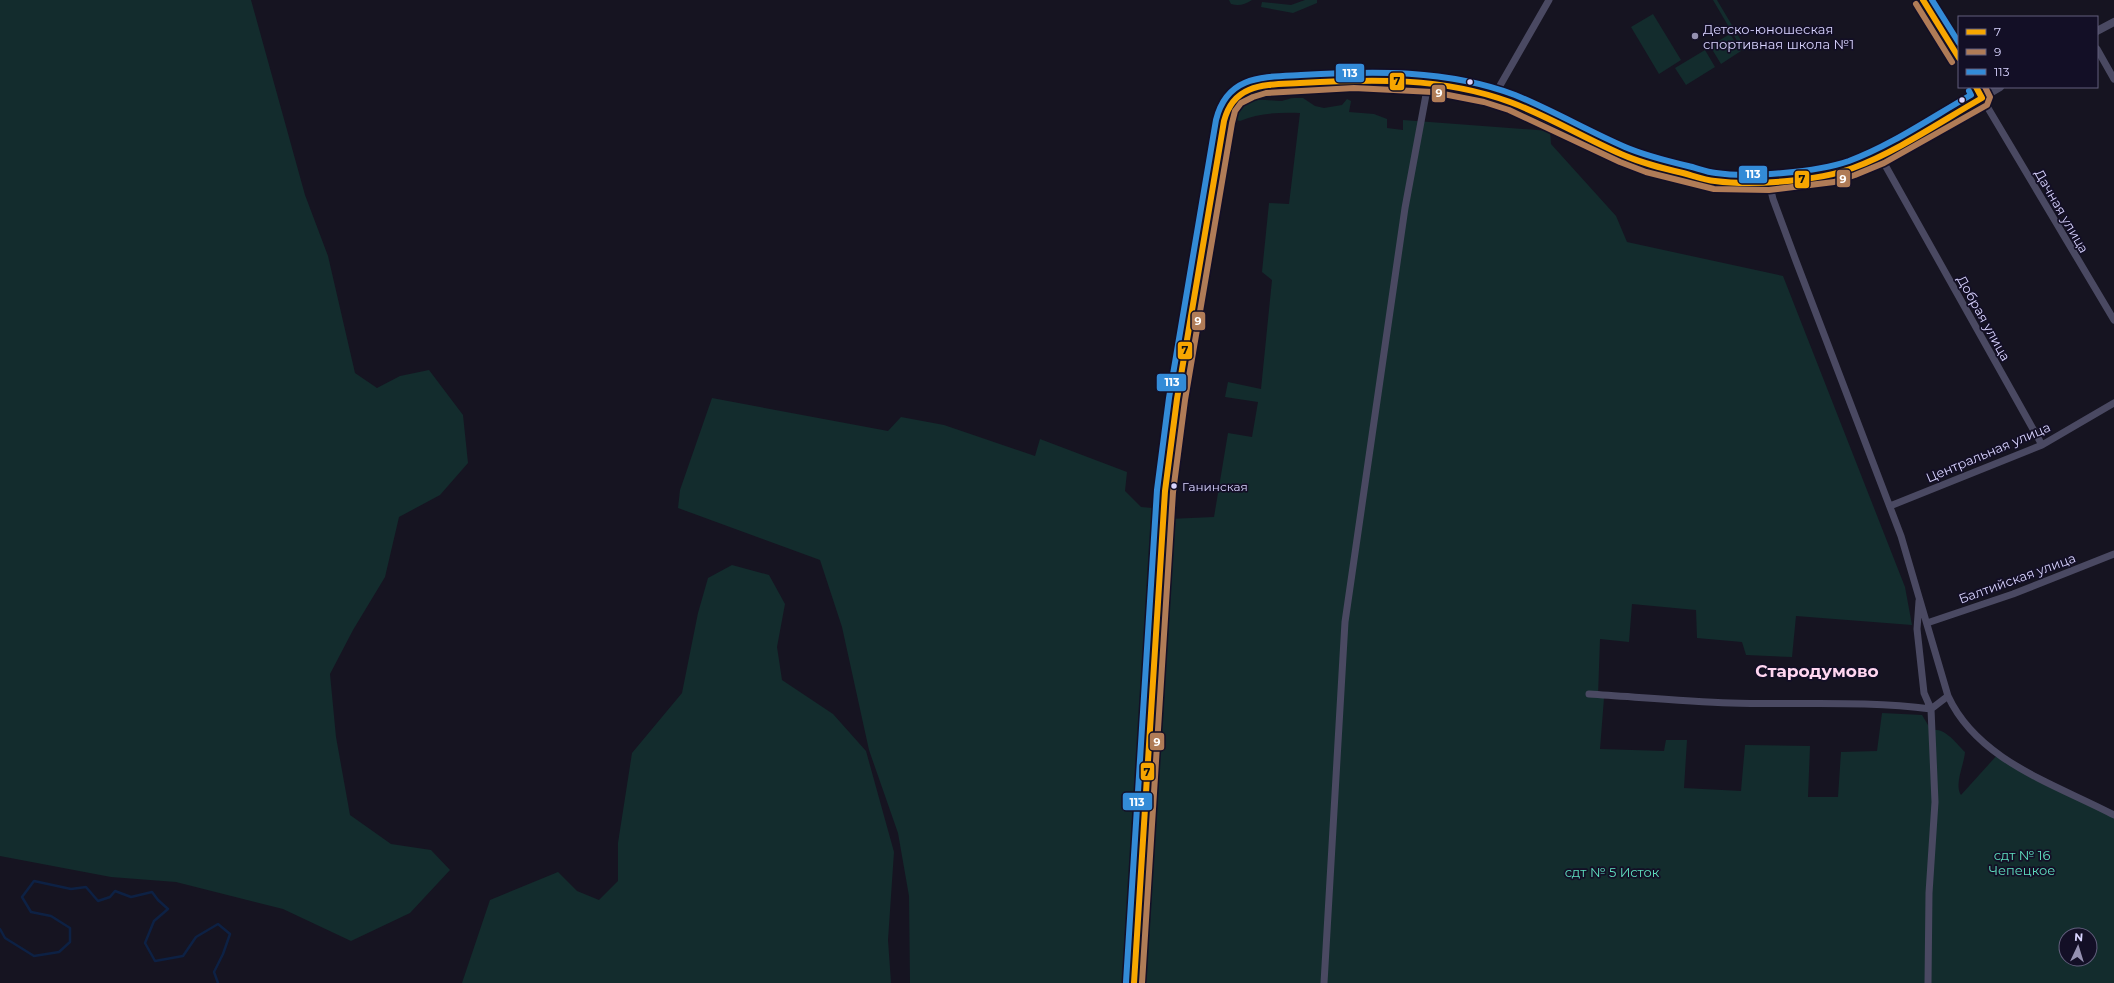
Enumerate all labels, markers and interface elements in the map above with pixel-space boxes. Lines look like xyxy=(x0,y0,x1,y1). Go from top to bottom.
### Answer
legend xyxy=(1958,16,2098,88)
place label: Детско-юношеская спортивная школа №1 xyxy=(1703,21,1854,52)
text: 7 xyxy=(1994,24,2001,39)
marker: Детско-юношеская спортивная школа №1 xyxy=(1690,31,1700,41)
text: 9 xyxy=(1994,44,2001,59)
line badge: 113 xyxy=(1335,63,1365,83)
text: 113 xyxy=(1994,64,2010,79)
text: 113 xyxy=(1342,66,1358,80)
line badge: 7 xyxy=(1389,72,1405,91)
text: 7 xyxy=(1394,74,1401,88)
unlabelled marker xyxy=(1465,77,1475,87)
line badge: 9 xyxy=(1431,84,1446,103)
text: 9 xyxy=(1435,86,1443,100)
unlabelled marker xyxy=(1957,95,1967,105)
line badge: 113 xyxy=(1738,165,1768,184)
street label: Дачная улица xyxy=(2032,166,2092,256)
text: 113 xyxy=(1745,167,1761,181)
line badge: 9 xyxy=(1836,169,1851,188)
line badge: 7 xyxy=(1794,170,1810,189)
text: 7 xyxy=(1799,172,1806,186)
text: 9 xyxy=(1839,172,1847,186)
street label: Добрая улица xyxy=(1954,272,2014,364)
line badge: 9 xyxy=(1191,311,1206,331)
text: 9 xyxy=(1194,314,1202,328)
line badge: 7 xyxy=(1177,341,1193,360)
text: 7 xyxy=(1182,343,1189,357)
line badge: 113 xyxy=(1156,373,1187,392)
text: 113 xyxy=(1164,375,1180,389)
street label: Центральная улица xyxy=(1923,419,2053,485)
place label: Ганинская xyxy=(1182,479,1248,494)
marker: Ганинская xyxy=(1169,481,1179,491)
street label: Балтийская улица xyxy=(1956,549,2078,607)
district label: Стародумово xyxy=(1755,661,1879,681)
line badge: 9 xyxy=(1149,732,1165,751)
text: 9 xyxy=(1153,735,1161,749)
line badge: 7 xyxy=(1140,762,1155,781)
text: 7 xyxy=(1144,765,1151,779)
line badge: 113 xyxy=(1122,792,1153,811)
text: 113 xyxy=(1129,795,1145,809)
park label: сдт № 16 Чепецкое xyxy=(1989,847,2055,878)
park label: сдт № 5 Исток xyxy=(1565,864,1660,880)
north arrow xyxy=(2058,927,2098,967)
text: N xyxy=(2074,930,2084,944)

